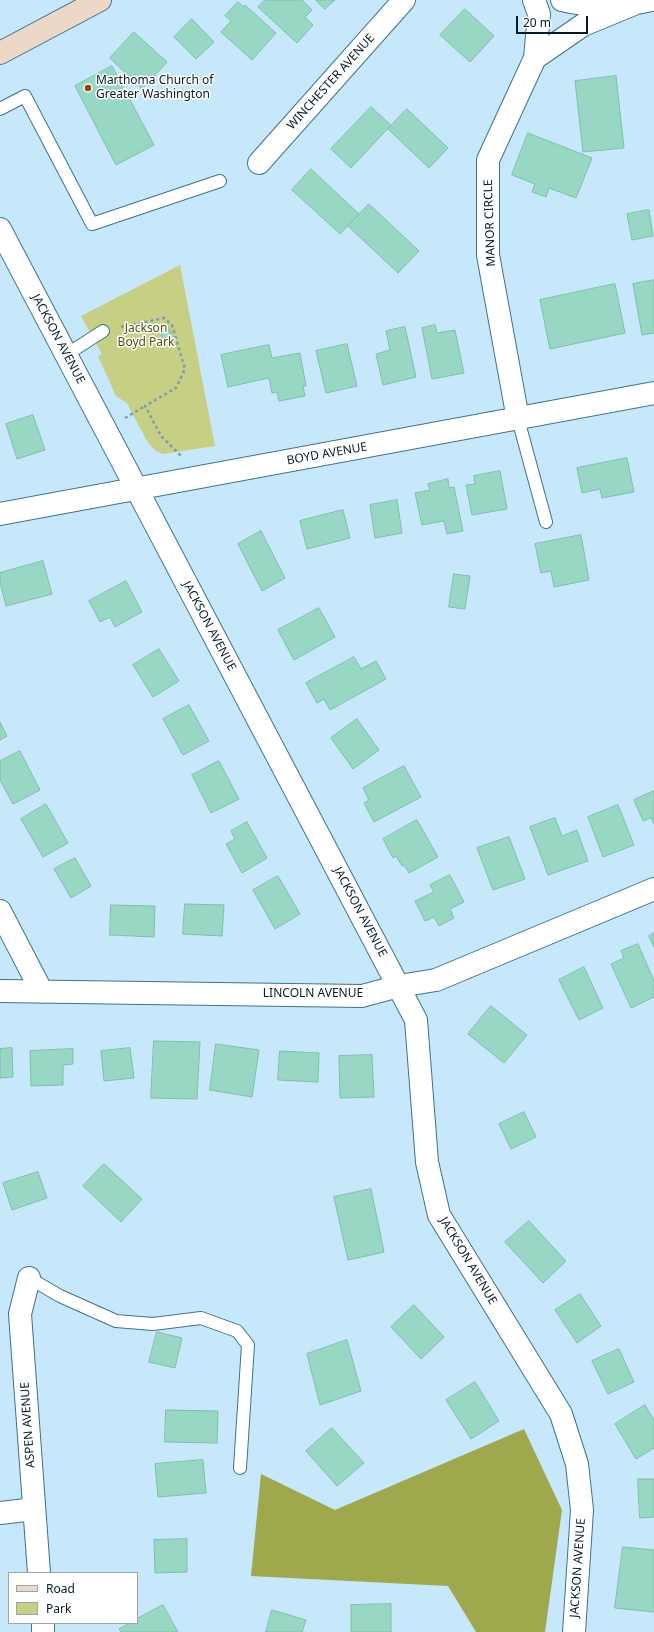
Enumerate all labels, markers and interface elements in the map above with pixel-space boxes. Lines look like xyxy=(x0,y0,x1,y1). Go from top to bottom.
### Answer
scale bar xyxy=(518,8,590,34)
text: 20 m xyxy=(523,14,551,31)
street label: WINCHESTER AVENUE xyxy=(284,31,378,133)
place label: Marthoma Church of Greater Washington xyxy=(96,74,213,102)
marker: Marthoma Church of Greater Washington xyxy=(83,83,93,93)
street label: MANOR CIRCLE xyxy=(481,179,499,267)
street label: JACKSON AVENUE xyxy=(28,292,88,386)
park label: Jackson Boyd Park xyxy=(118,322,174,350)
street label: BOYD AVENUE xyxy=(286,440,368,468)
street label: JACKSON AVENUE xyxy=(179,579,239,673)
street label: JACKSON AVENUE xyxy=(330,865,390,959)
street label: LINCOLN AVENUE xyxy=(263,987,363,1001)
street label: JACKSON AVENUE xyxy=(436,1215,500,1307)
street label: ASPEN AVENUE xyxy=(18,1382,38,1468)
street label: JACKSON AVENUE xyxy=(567,1518,589,1618)
legend xyxy=(8,1572,138,1624)
text: Road xyxy=(46,1580,75,1597)
text: Park xyxy=(46,1600,71,1617)

